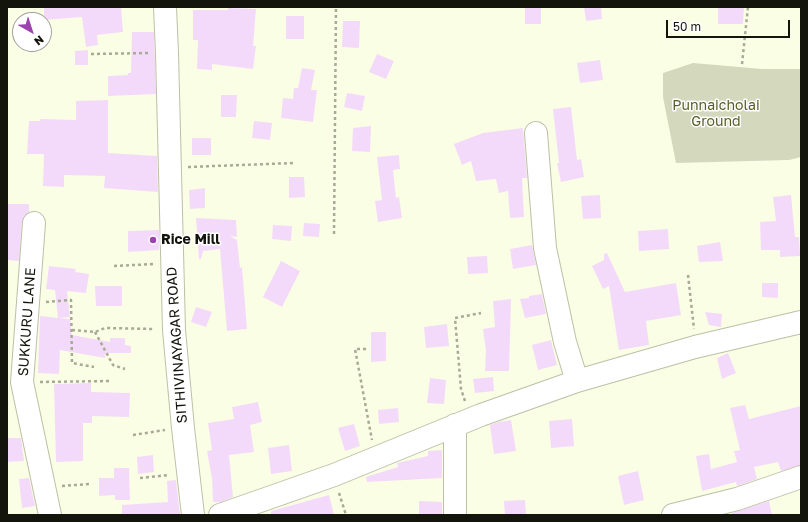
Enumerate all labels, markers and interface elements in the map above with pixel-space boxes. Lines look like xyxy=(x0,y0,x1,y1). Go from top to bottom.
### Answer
north arrow xyxy=(12,12,52,52)
scale bar xyxy=(668,12,792,38)
text: 50 m xyxy=(673,19,701,34)
text: N xyxy=(32,33,47,49)
park label: Punnaicholai Ground xyxy=(672,98,760,130)
place label: Rice Mill xyxy=(161,232,220,248)
marker: Rice Mill xyxy=(148,235,158,245)
street label: SITHIVINAYAGAR ROAD xyxy=(163,266,191,424)
street label: SUKKURU LANE xyxy=(15,267,39,377)

